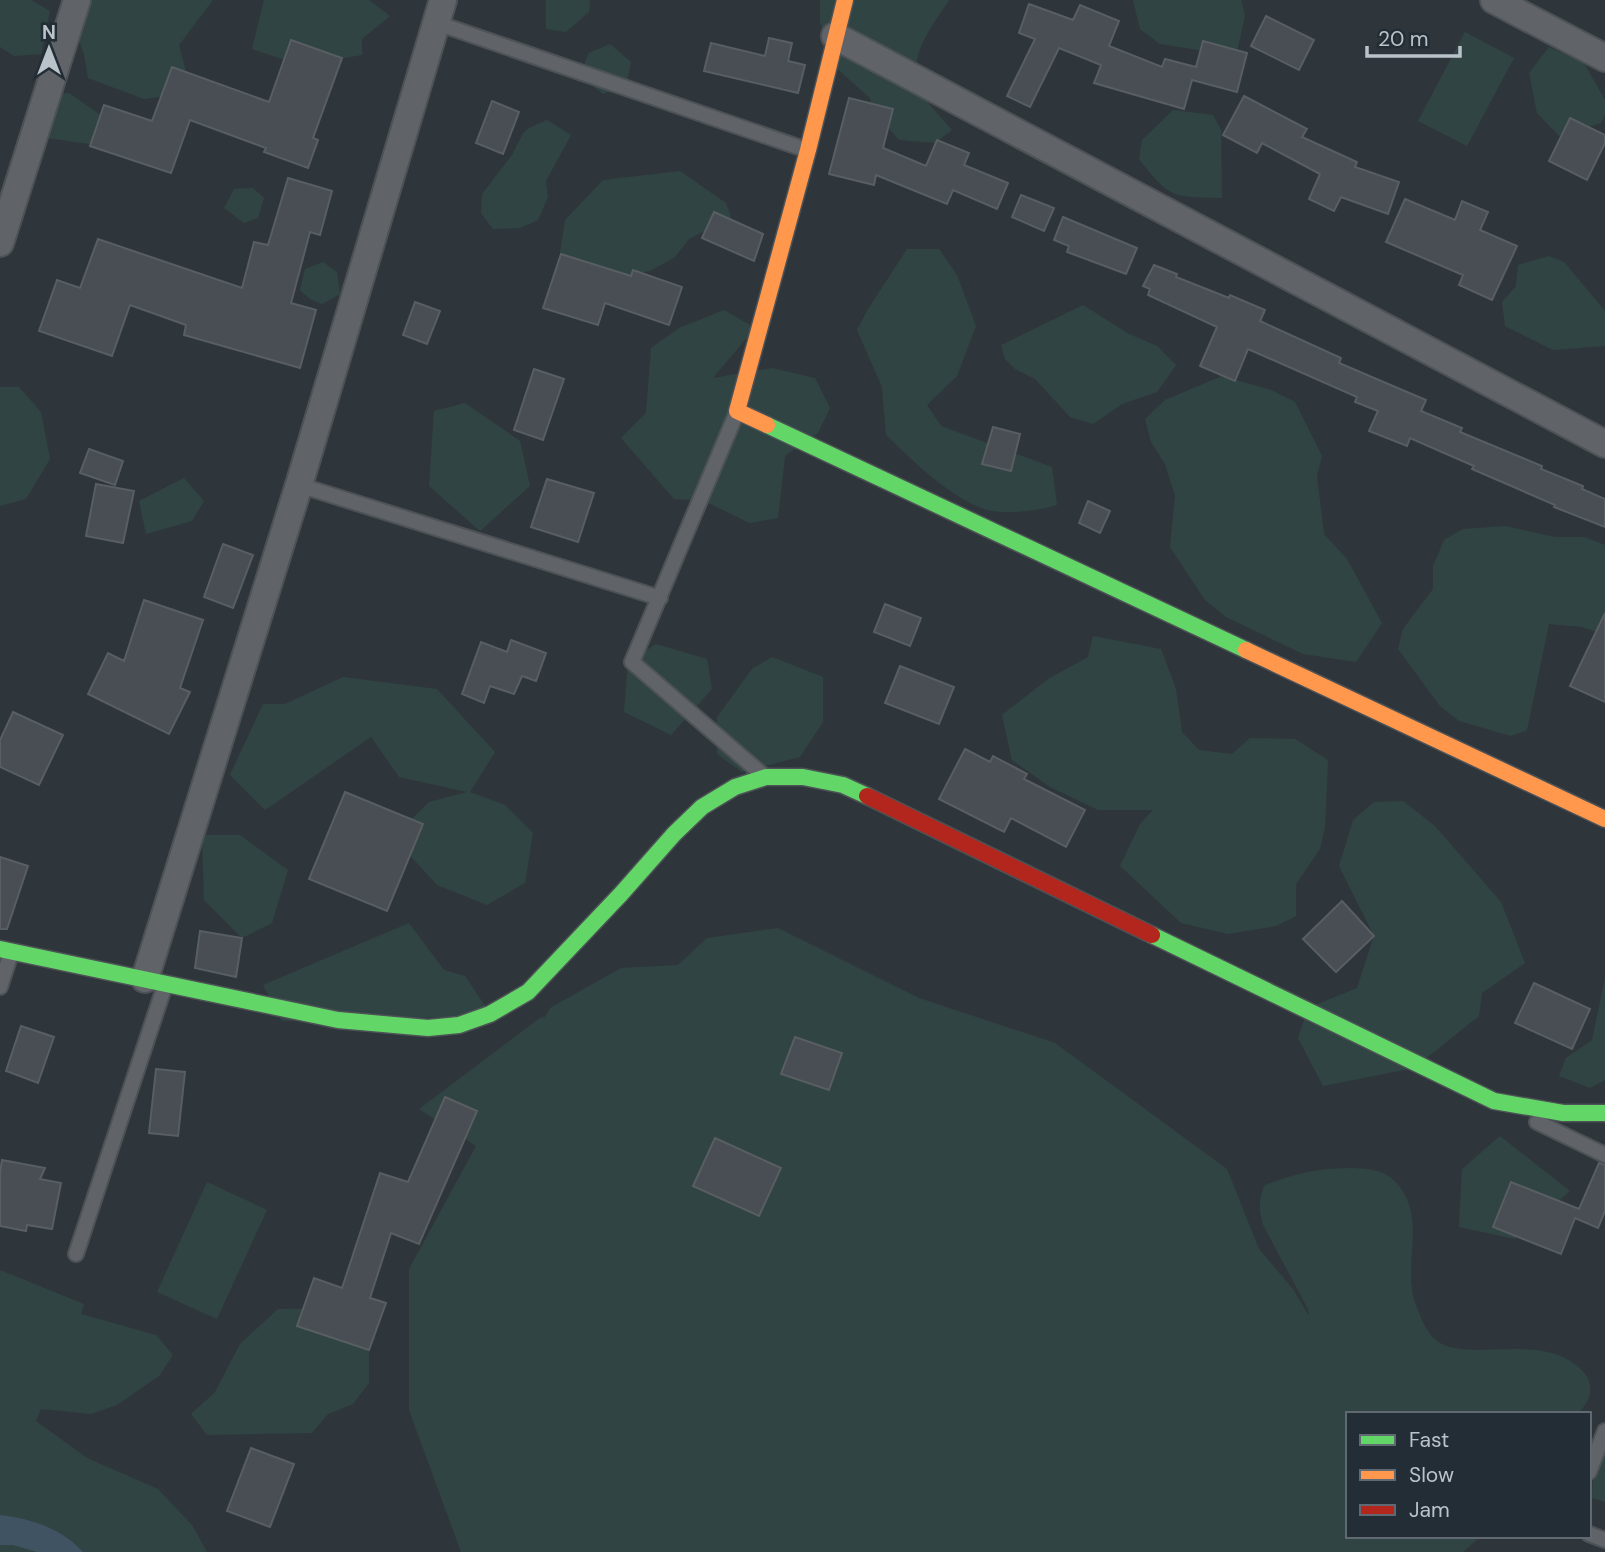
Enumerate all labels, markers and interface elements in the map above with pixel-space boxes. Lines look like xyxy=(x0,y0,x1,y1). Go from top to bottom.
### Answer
north arrow xyxy=(14,14,84,84)
scale bar xyxy=(1367,14,1460,58)
text: N xyxy=(42,20,56,45)
text: 20 m xyxy=(1378,25,1429,53)
legend xyxy=(1346,1412,1591,1538)
text: Fast xyxy=(1409,1426,1449,1454)
text: Slow xyxy=(1409,1461,1454,1489)
text: Jam xyxy=(1409,1496,1450,1524)

